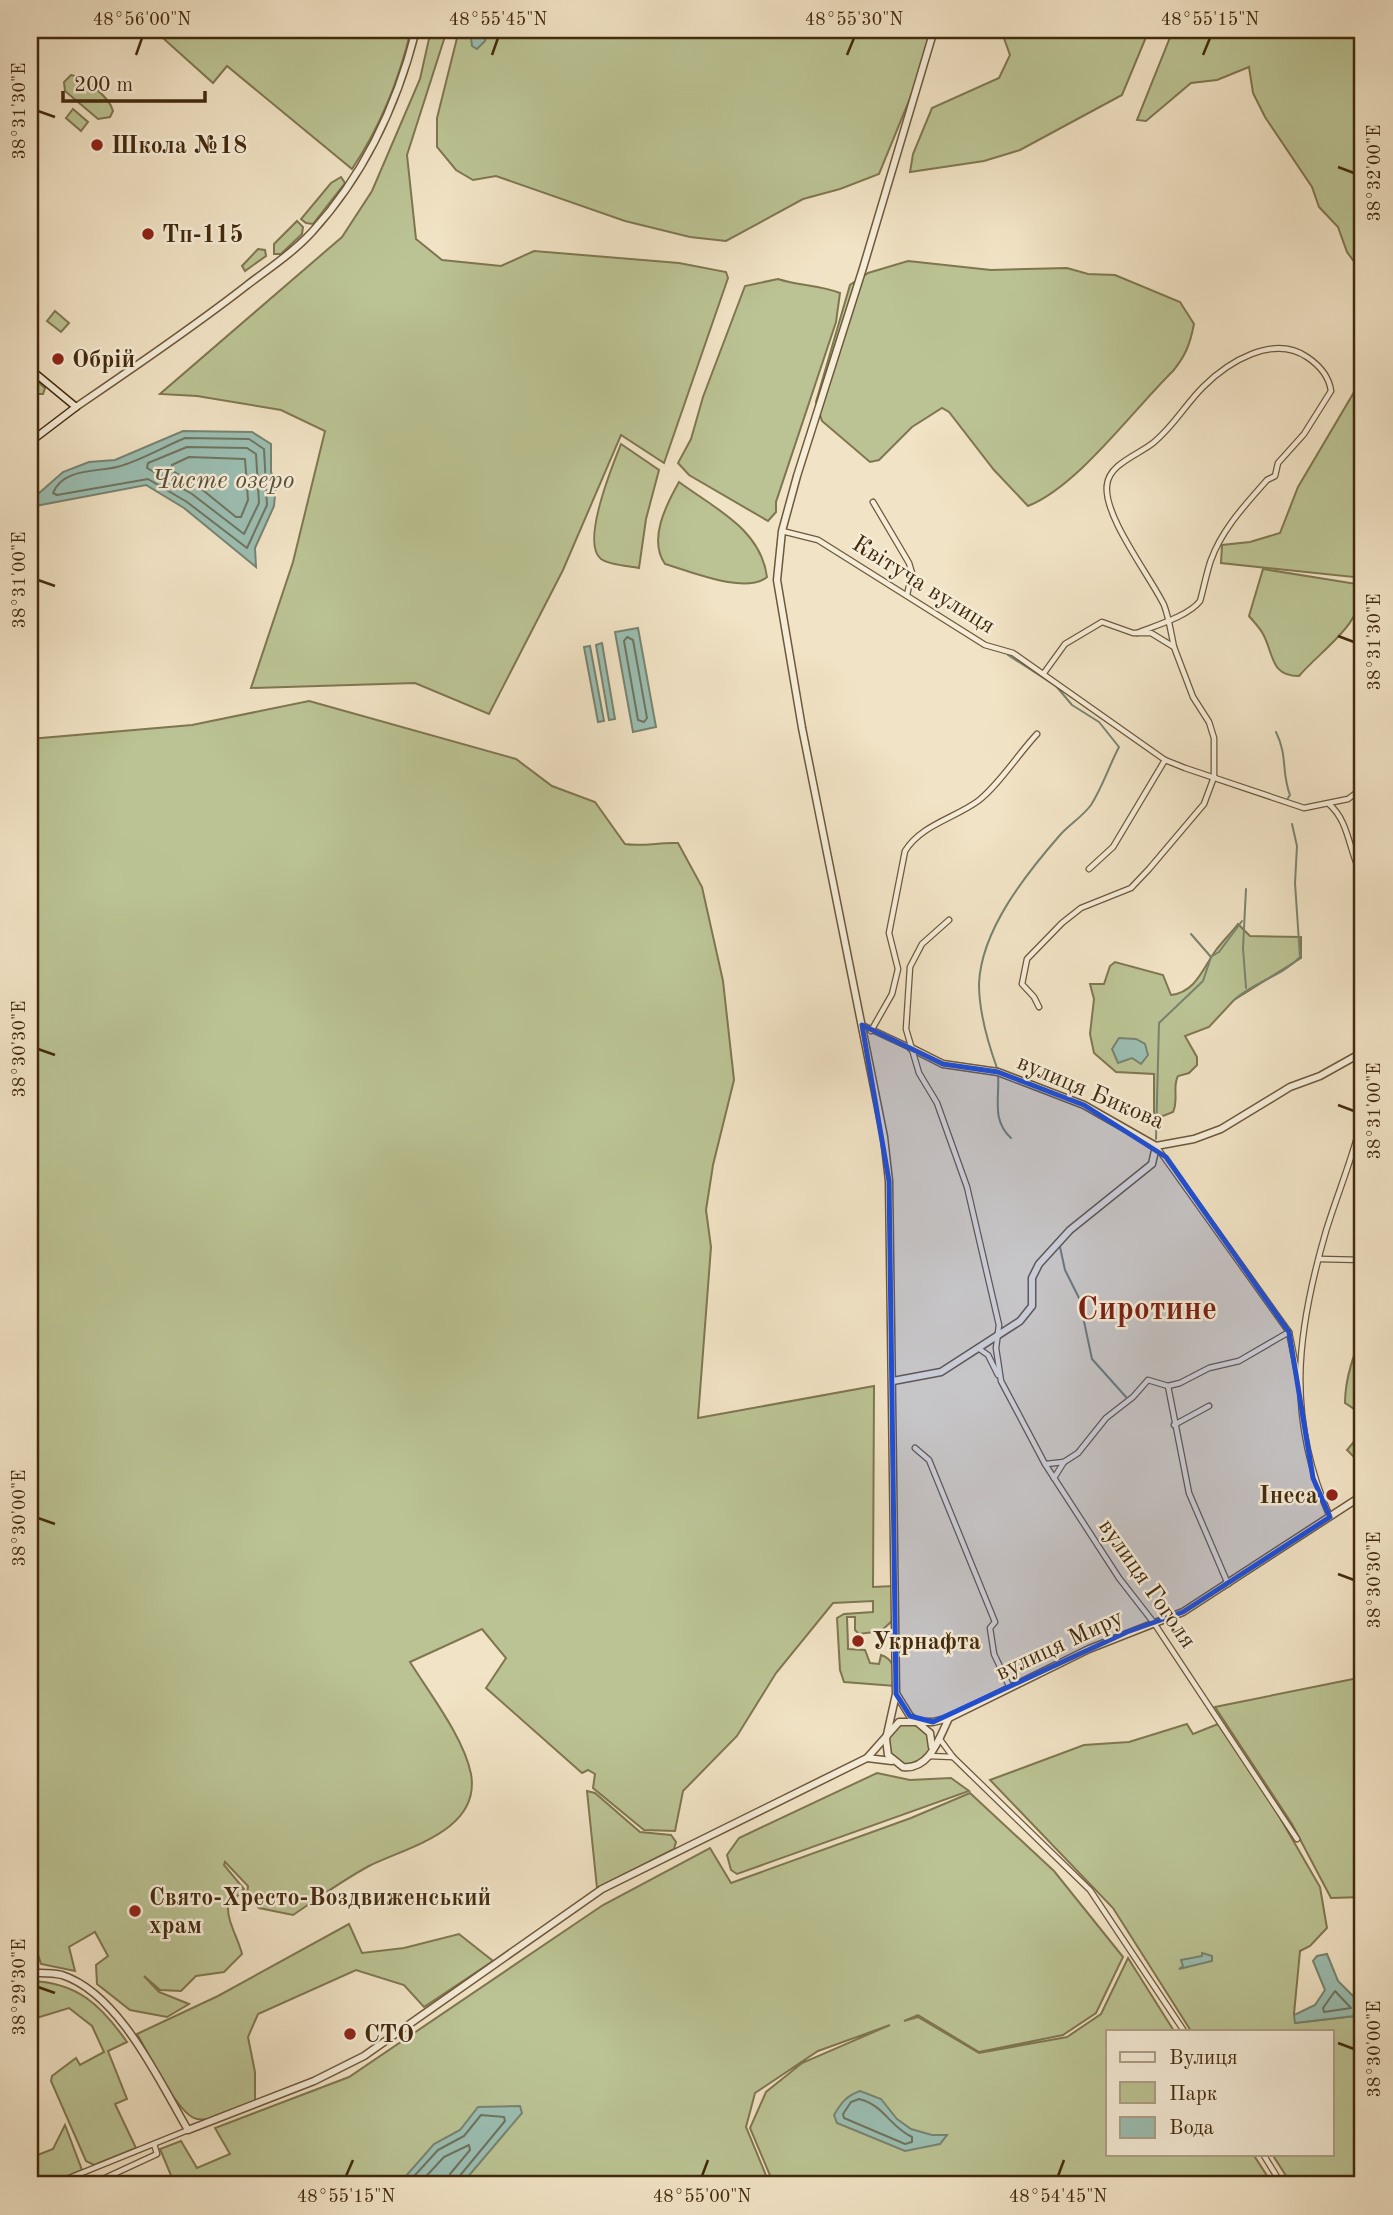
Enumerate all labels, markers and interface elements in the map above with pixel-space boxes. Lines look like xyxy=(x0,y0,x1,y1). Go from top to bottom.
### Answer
text: 48°56'00"N xyxy=(93,11,191,29)
text: 48°55'45"N xyxy=(449,11,547,29)
text: 48°55'30"N xyxy=(805,11,903,29)
text: 48°55'15"N xyxy=(1161,11,1259,29)
scale bar xyxy=(63,60,205,104)
text: 38°31'30"E xyxy=(11,63,29,159)
text: 200 m xyxy=(74,75,133,96)
text: 38°32'00"E xyxy=(1366,125,1384,221)
place label: Школа №18 xyxy=(111,135,247,159)
marker: Школа №18 xyxy=(89,137,105,153)
place label: Тп-115 xyxy=(162,223,243,248)
marker: Тп-115 xyxy=(140,226,156,242)
place label: Обрiй xyxy=(72,349,135,373)
marker: Обрiй xyxy=(50,351,66,367)
water label: Чисте озеро xyxy=(151,468,295,494)
text: 38°31'00"E xyxy=(11,532,29,628)
street label: Квітуча вулиця xyxy=(847,532,999,639)
text: 38°31'30"E xyxy=(1366,594,1384,690)
text: 38°30'30"E xyxy=(11,1001,29,1097)
street label: вулиця Бикова xyxy=(1013,1051,1168,1135)
text: 38°31'00"E xyxy=(1366,1063,1384,1159)
district label: Сиротине xyxy=(1077,1295,1217,1327)
text: 38°30'00"E xyxy=(11,1470,29,1566)
place label: Інеса xyxy=(1259,1485,1318,1509)
marker: Інеса xyxy=(1324,1487,1340,1503)
street label: вулиця Гоголя xyxy=(1093,1515,1200,1653)
text: 38°30'30"E xyxy=(1366,1532,1384,1628)
street label: вулиця Миру xyxy=(992,1606,1128,1686)
place label: Укрнафта xyxy=(872,1631,981,1655)
marker: Укрнафта xyxy=(850,1633,866,1649)
place label: Свято-Хресто-Воздвиженський храм xyxy=(149,1887,491,1939)
marker: Свято-Хресто-Воздвиженський храм xyxy=(127,1903,143,1919)
text: 38°29'30"E xyxy=(11,1939,29,2035)
text: 38°30'00"E xyxy=(1366,2001,1384,2097)
place label: СТО xyxy=(364,2024,414,2048)
marker: СТО xyxy=(342,2026,358,2042)
legend xyxy=(1106,2030,1334,2156)
text: Вулиця xyxy=(1169,2048,1238,2069)
text: Парк xyxy=(1169,2084,1218,2105)
text: Вода xyxy=(1169,2118,1214,2139)
text: 48°55'15"N xyxy=(297,2188,395,2206)
text: 48°55'00"N xyxy=(653,2188,751,2206)
text: 48°54'45"N xyxy=(1009,2188,1107,2206)

